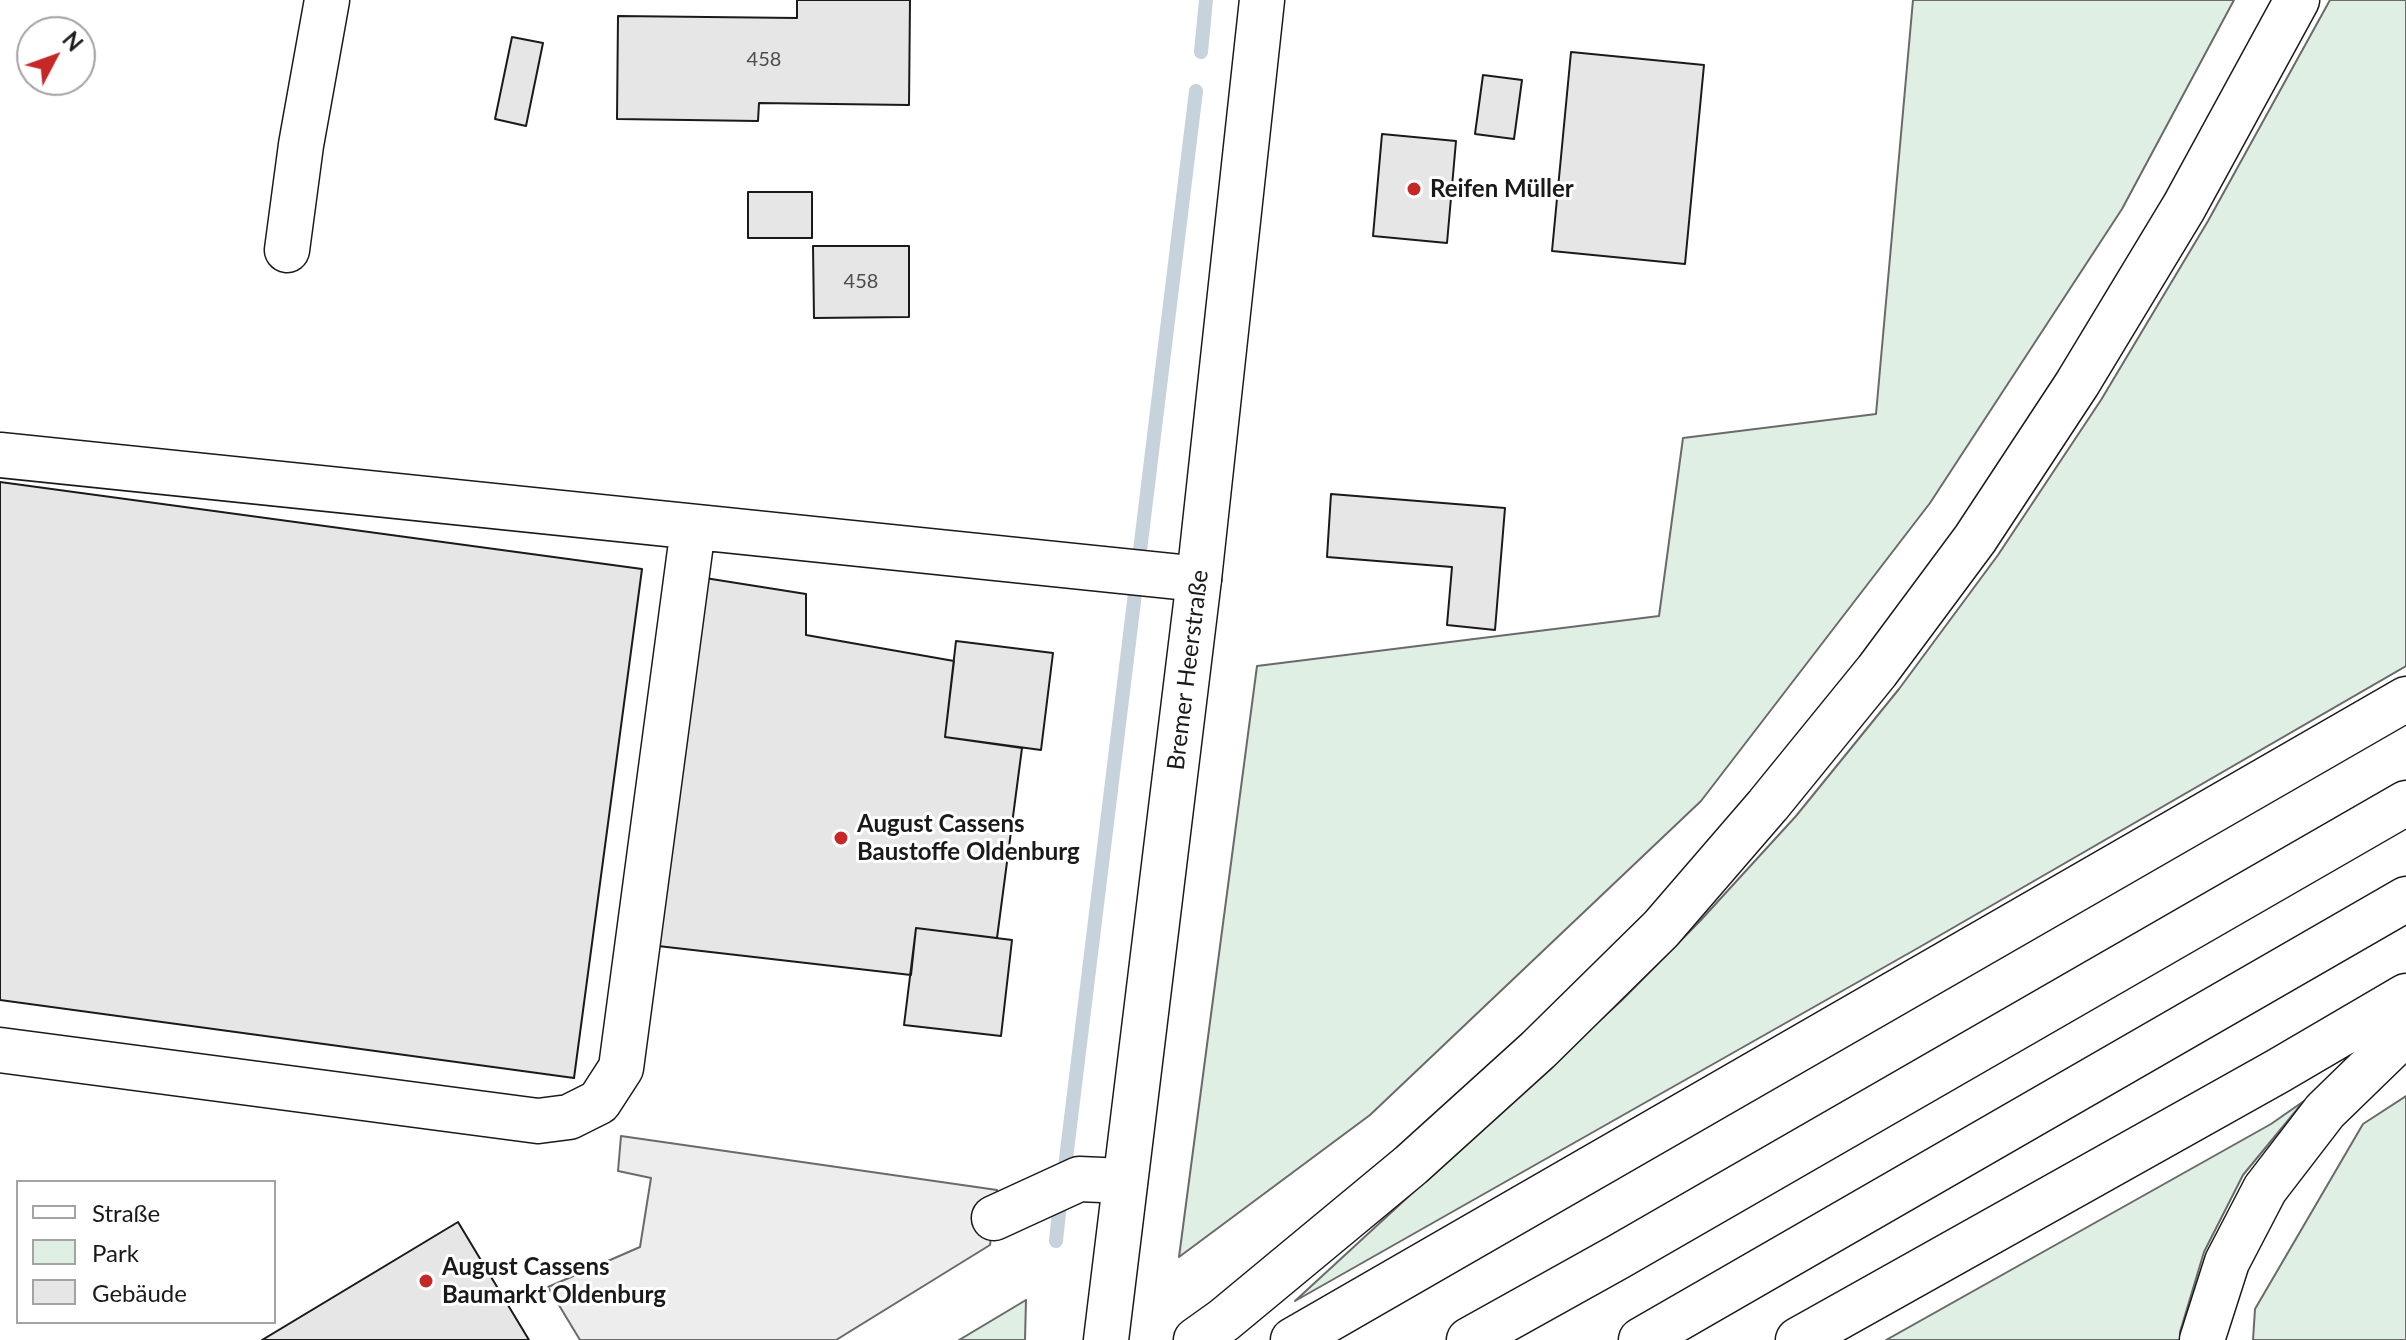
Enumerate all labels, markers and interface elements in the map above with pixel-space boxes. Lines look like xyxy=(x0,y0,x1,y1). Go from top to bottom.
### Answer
north arrow xyxy=(16,16,96,96)
text: N xyxy=(57,26,89,56)
house number: 458 xyxy=(747,48,781,72)
place label: Reifen Müller xyxy=(1430,175,1574,203)
marker: Reifen Müller xyxy=(1405,180,1423,198)
house number: 458 xyxy=(844,270,878,294)
street label: Bremer Heerstraße xyxy=(1161,568,1215,772)
place label: August Cassens Baustoffe Oldenburg xyxy=(857,810,1080,866)
marker: August Cassens Baustoffe Oldenburg xyxy=(832,829,850,847)
legend xyxy=(16,1180,276,1324)
text: Straße xyxy=(92,1198,160,1227)
text: Park xyxy=(92,1238,139,1267)
place label: August Cassens Baumarkt Oldenburg xyxy=(442,1253,666,1309)
marker: August Cassens Baumarkt Oldenburg xyxy=(417,1272,435,1290)
text: Gebäude xyxy=(92,1278,187,1307)

